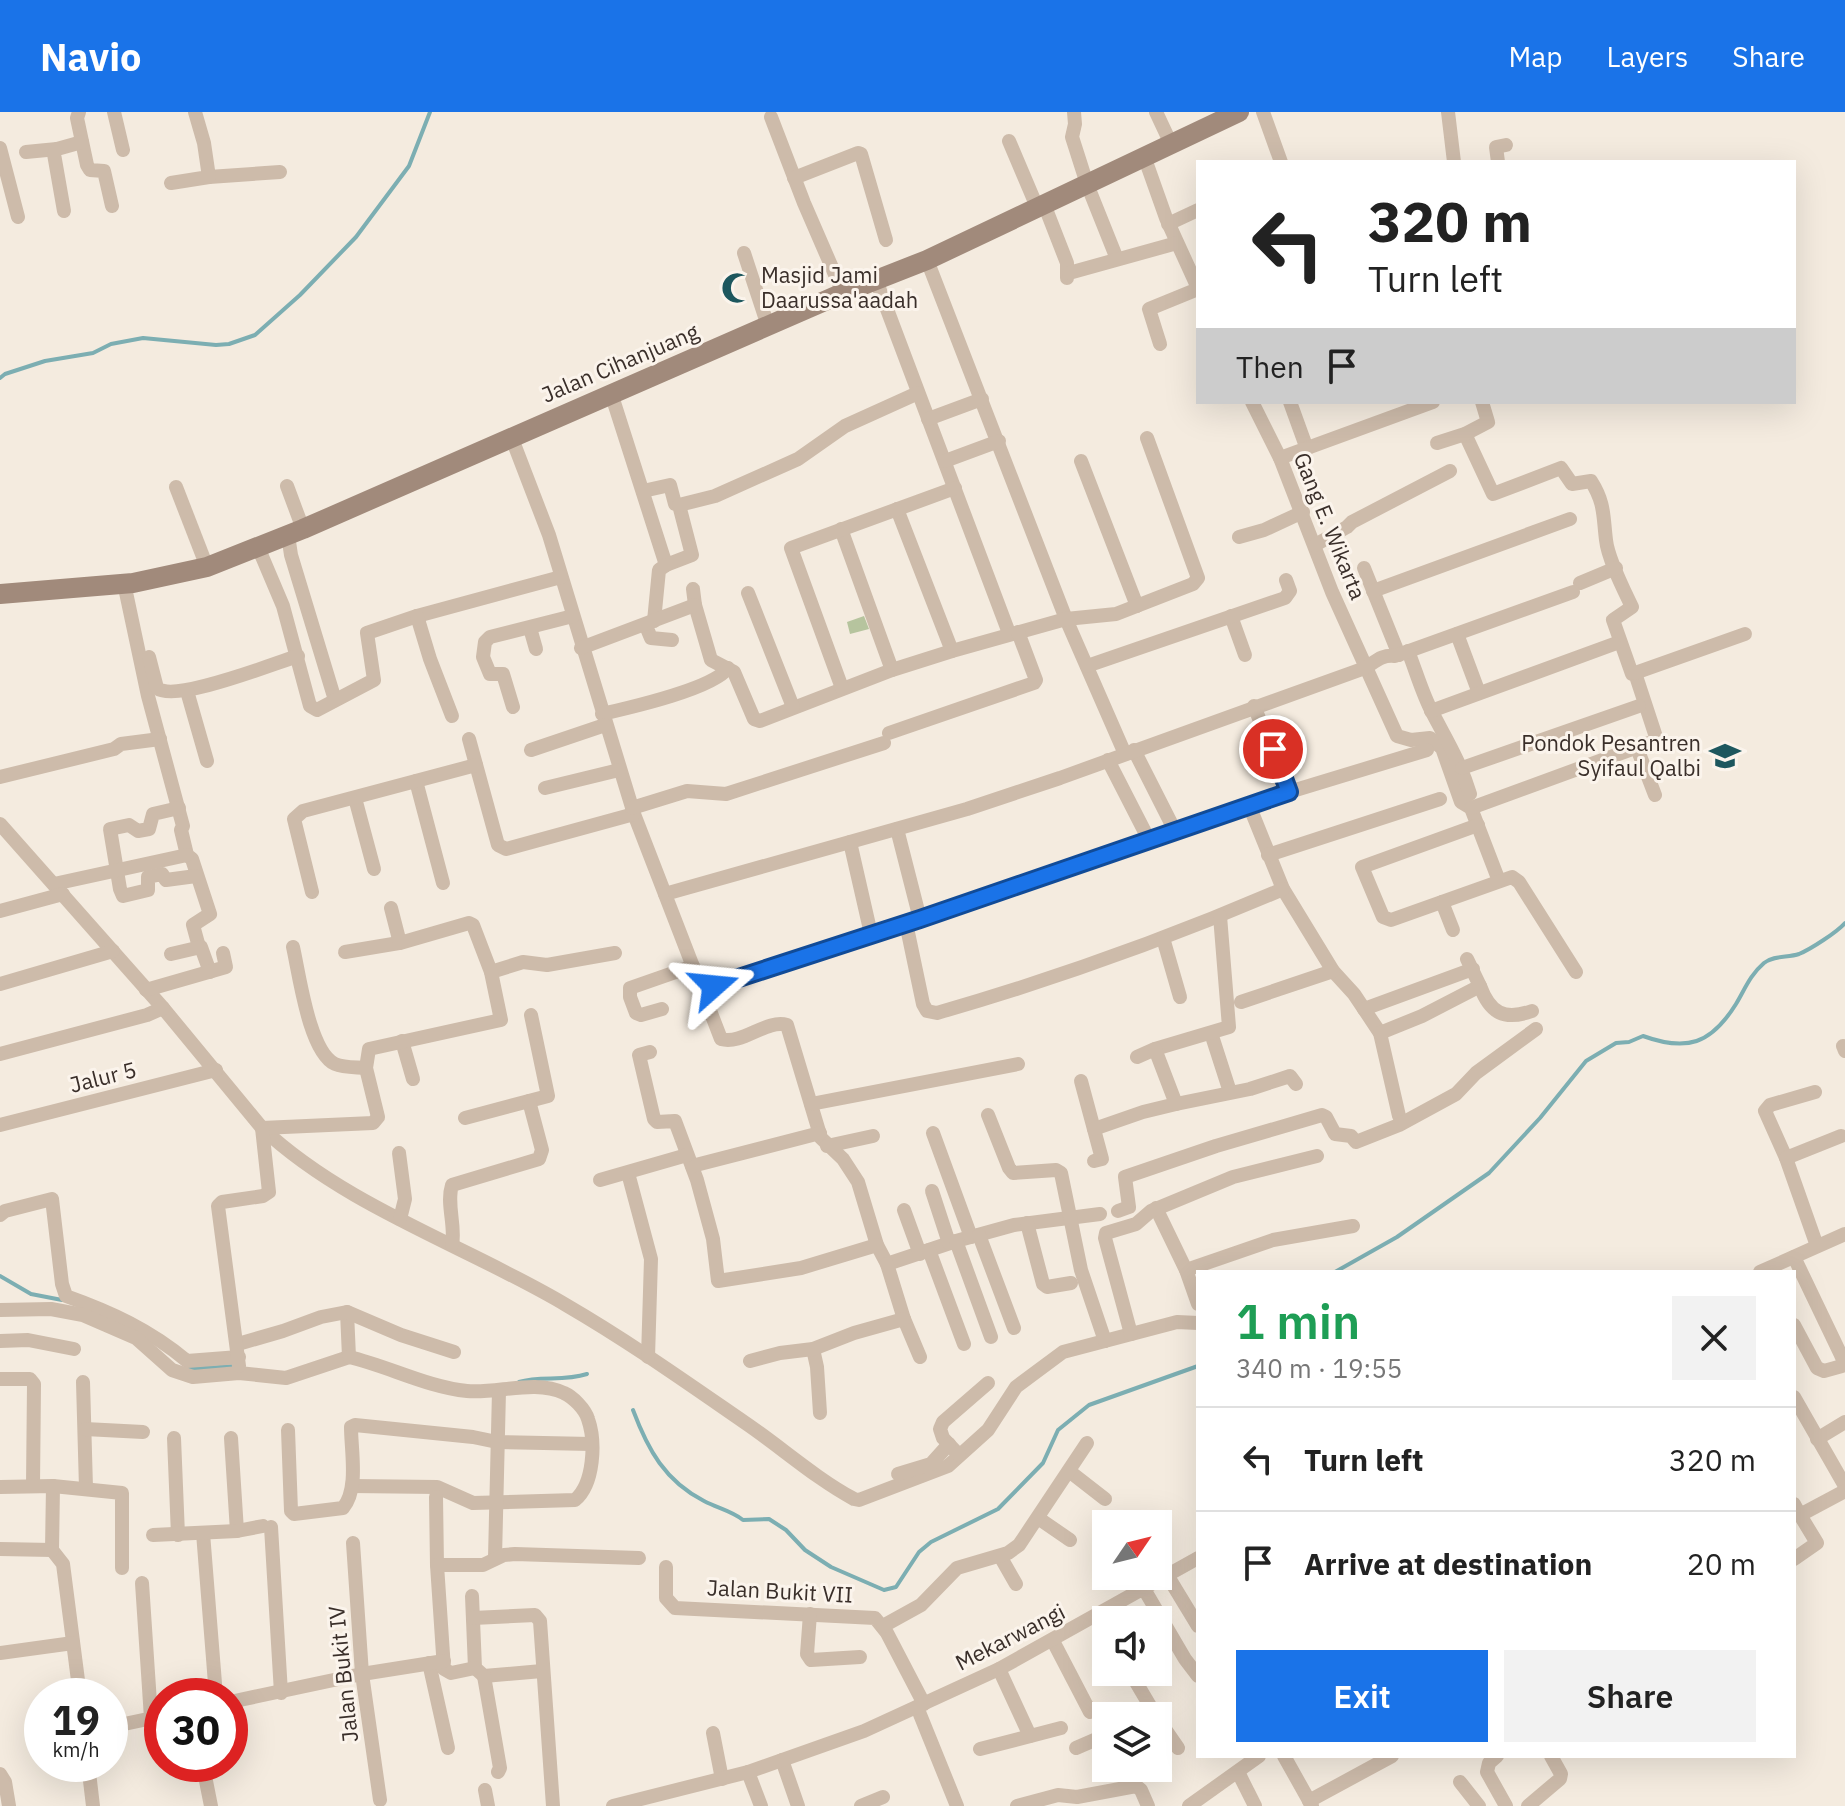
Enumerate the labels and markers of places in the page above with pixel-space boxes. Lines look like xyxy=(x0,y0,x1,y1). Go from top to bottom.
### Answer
place label: Masjid Jami Daarussa'aadah xyxy=(761,260,918,314)
mosque icon: Masjid Jami Daarussa'aadah xyxy=(720,271,754,305)
pin xyxy=(1239,715,1307,783)
place label: Pondok Pesantren Syifaul Qalbi xyxy=(1521,728,1701,782)
school or university icon: Pondok Pesantren Syifaul Qalbi xyxy=(1708,739,1742,773)

